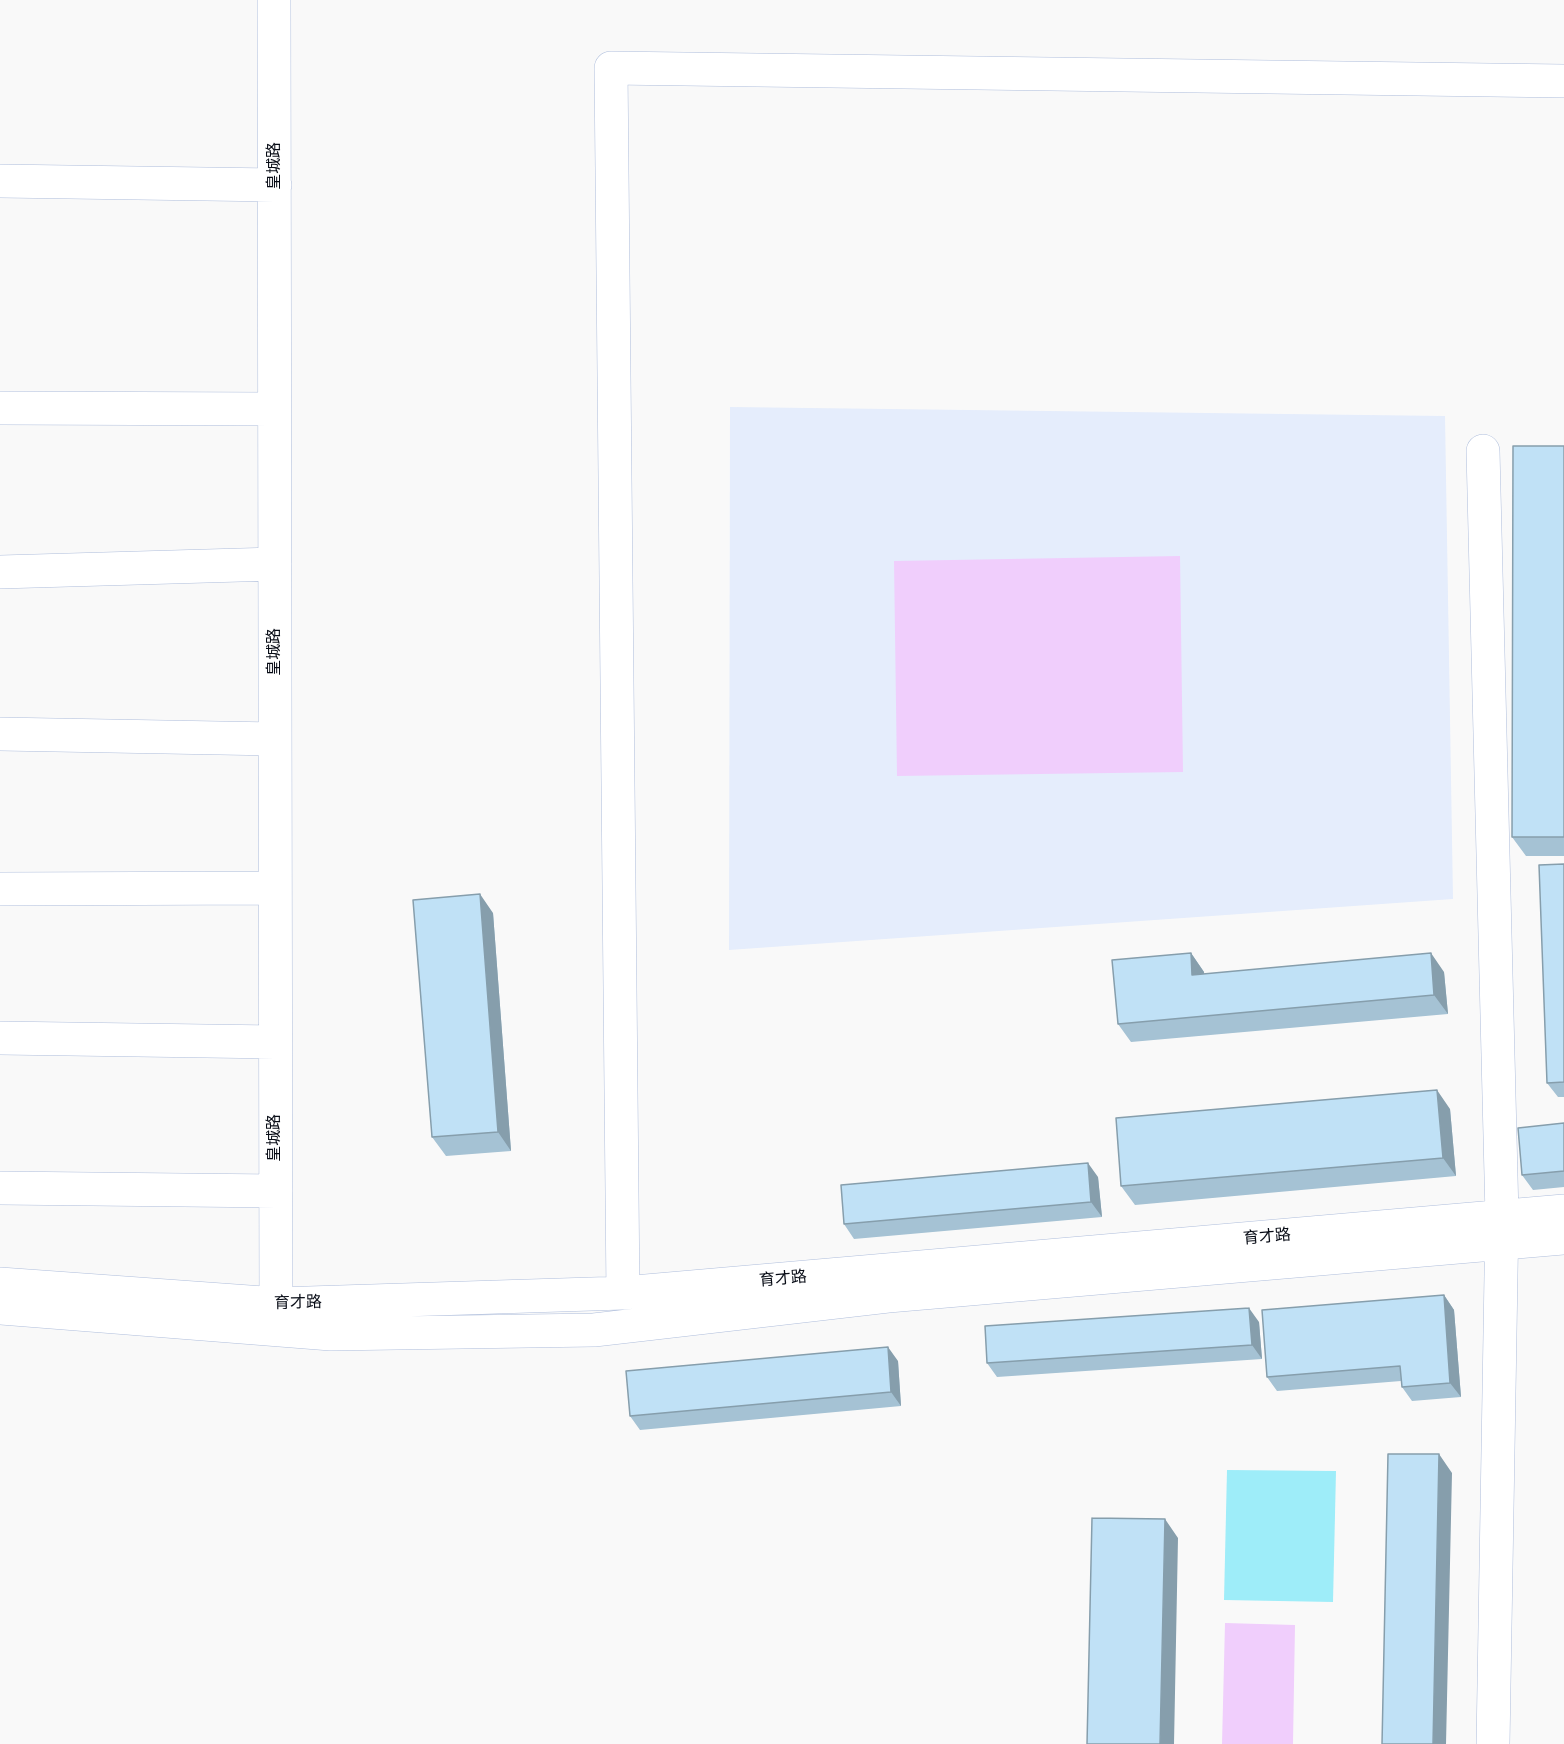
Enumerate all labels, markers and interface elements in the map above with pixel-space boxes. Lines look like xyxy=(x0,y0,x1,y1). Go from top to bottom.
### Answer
street label: 皇城路 xyxy=(265,142,285,190)
street label: 皇城路 xyxy=(265,628,285,676)
street label: 皇城路 xyxy=(265,1114,285,1162)
street label: 育才路 xyxy=(1242,1225,1292,1249)
street label: 育才路 xyxy=(758,1267,808,1291)
street label: 育才路 xyxy=(274,1293,322,1313)

